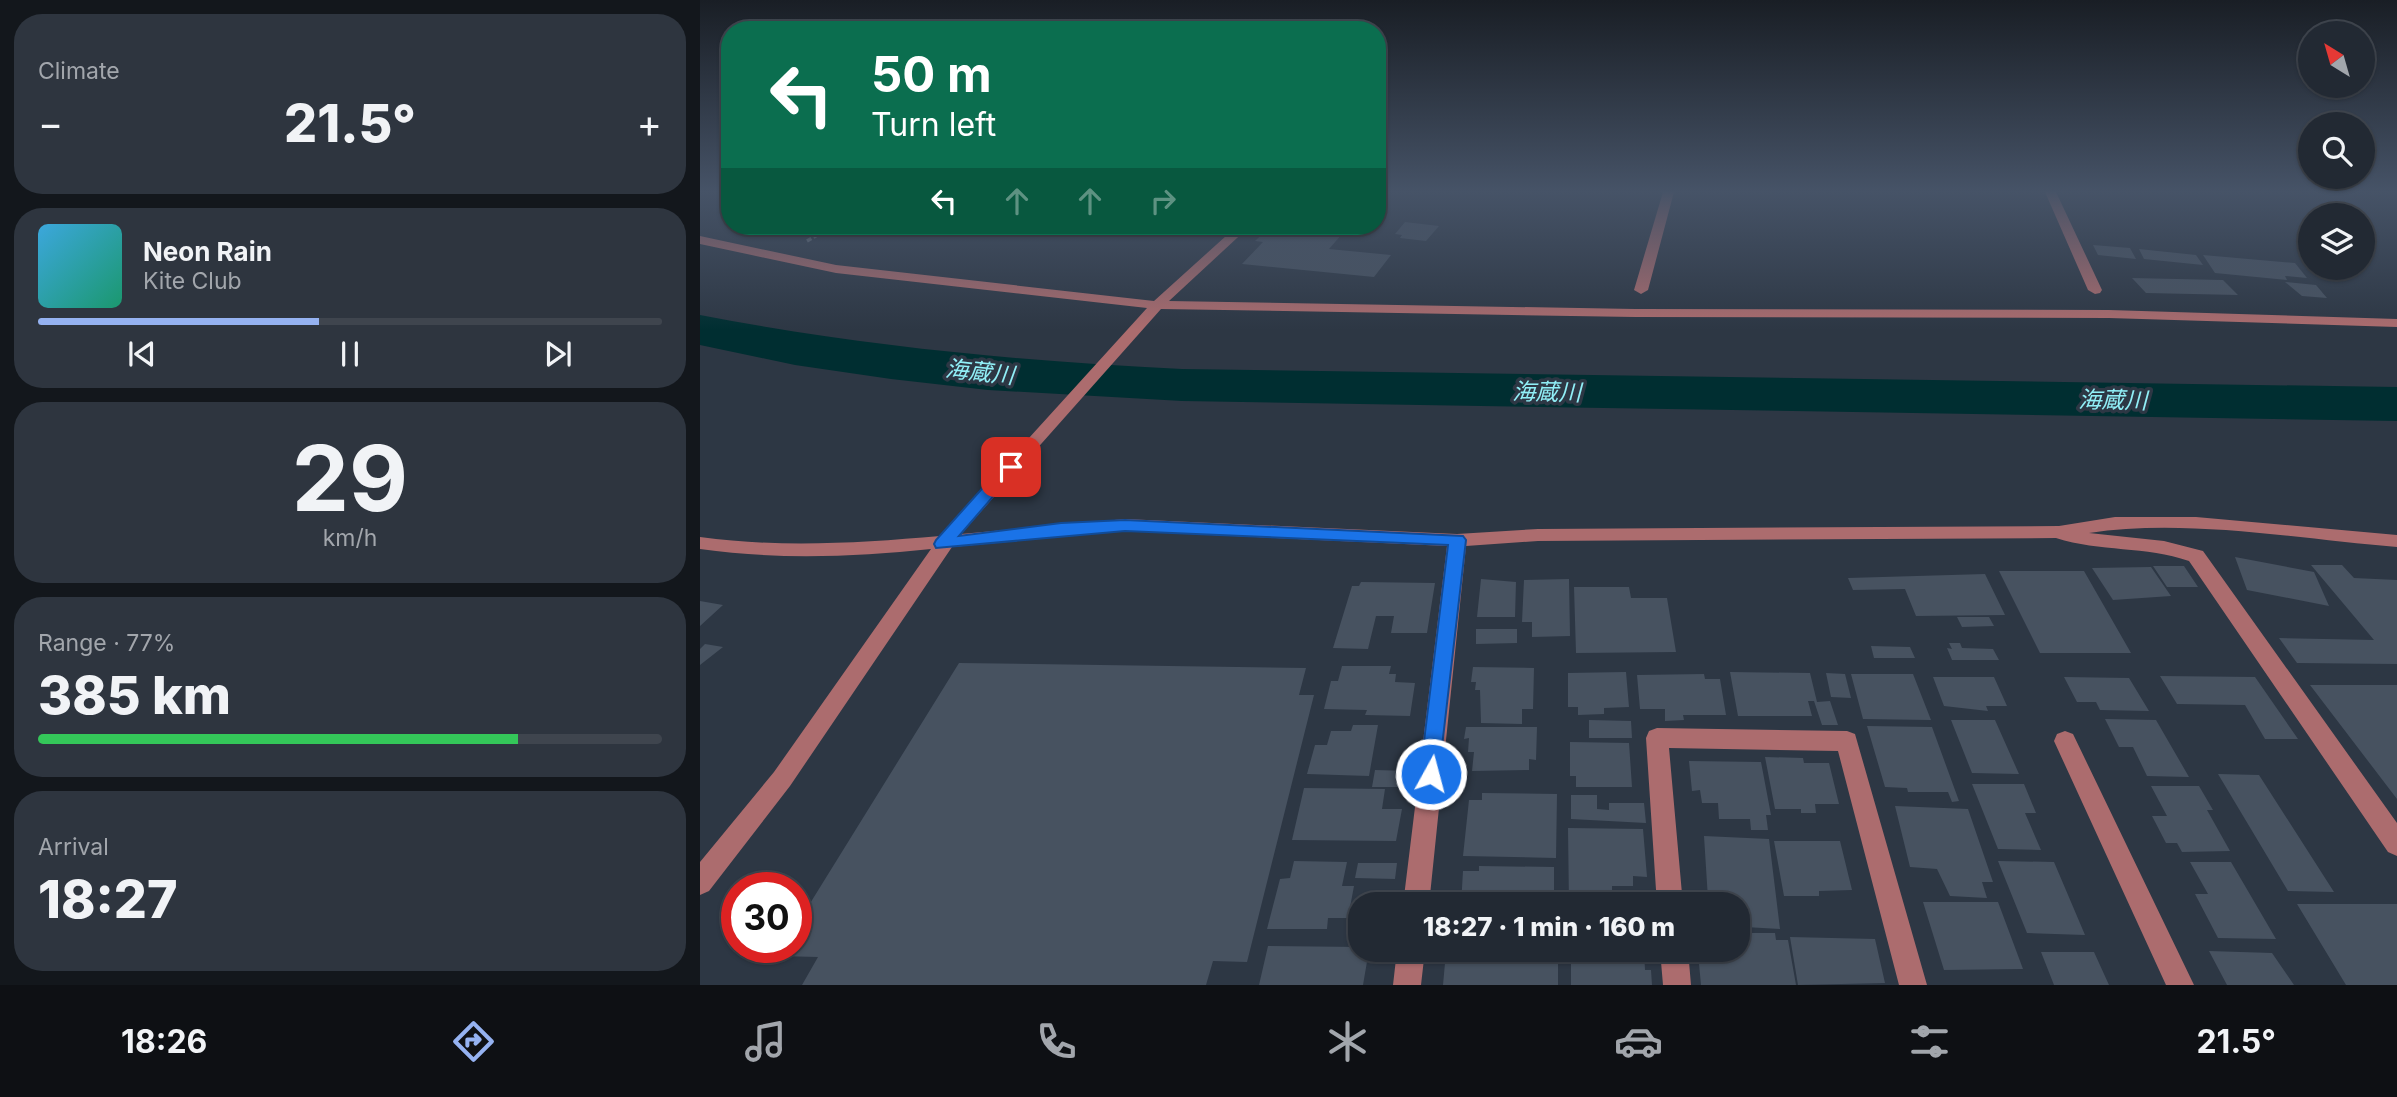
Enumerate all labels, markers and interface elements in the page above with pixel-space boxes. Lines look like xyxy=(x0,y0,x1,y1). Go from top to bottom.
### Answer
north arrow xyxy=(2298,21,2375,98)
map controls xyxy=(2298,21,2375,280)
text: 50 m xyxy=(871,45,992,104)
icon: left xyxy=(756,49,847,140)
text: Climate xyxy=(38,57,120,85)
text: 21.5° xyxy=(284,92,416,155)
text: − xyxy=(38,100,63,146)
text: + xyxy=(637,100,662,146)
text: Turn left xyxy=(871,105,996,144)
button: search xyxy=(2298,112,2375,189)
icon: left xyxy=(925,182,963,220)
icon: ahead xyxy=(998,182,1036,220)
icon: ahead xyxy=(1071,182,1109,220)
icon: right xyxy=(1144,182,1182,220)
button: layers xyxy=(2298,203,2375,280)
text: Neon Rain xyxy=(143,236,272,267)
text: Kite Club xyxy=(143,267,242,295)
icon: previous xyxy=(123,335,161,373)
icon: pause xyxy=(331,335,369,373)
icon: next xyxy=(539,335,577,373)
water label: 海蔵川 xyxy=(944,354,1019,390)
water label: 海蔵川 xyxy=(1512,377,1585,407)
water label: 海蔵川 xyxy=(2078,385,2151,415)
text: 29 xyxy=(292,423,408,533)
pin xyxy=(981,437,1041,497)
icon: arrive xyxy=(992,448,1030,486)
text: km/h xyxy=(323,524,377,552)
text: Range · 77% xyxy=(38,629,175,657)
text: 385 km xyxy=(38,664,231,727)
position arrow xyxy=(1394,737,1468,811)
text: Arrival xyxy=(38,833,109,861)
text: 18:27 xyxy=(38,868,178,931)
speed limit sign: 30 xyxy=(721,872,812,963)
text: 18:27 · 1 min · 160 m xyxy=(1423,911,1675,942)
icon: directions xyxy=(449,1017,498,1066)
icon: music xyxy=(741,1017,790,1066)
icon: phone xyxy=(1032,1017,1081,1066)
icon: climate xyxy=(1323,1017,1372,1066)
icon: car xyxy=(1614,1017,1663,1066)
icon: filters xyxy=(1905,1017,1954,1066)
text: 18:26 xyxy=(121,1022,207,1061)
text: 21.5° xyxy=(2196,1022,2276,1061)

